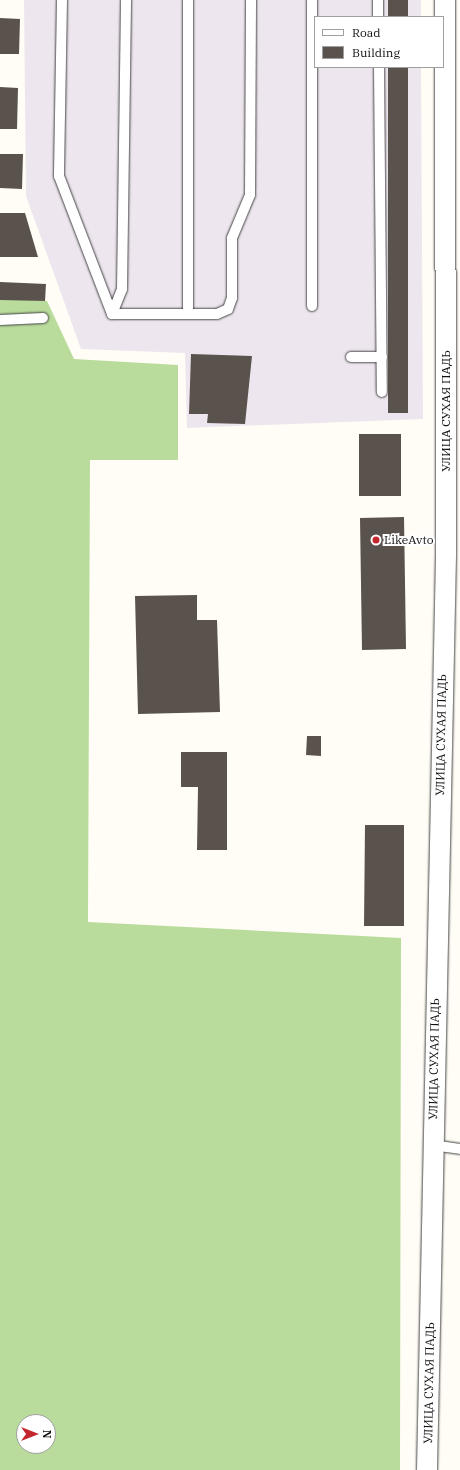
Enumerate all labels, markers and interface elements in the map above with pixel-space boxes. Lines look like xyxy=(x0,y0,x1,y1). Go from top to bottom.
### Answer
legend xyxy=(314,16,444,68)
text: Road xyxy=(352,25,381,40)
text: Building xyxy=(352,45,400,60)
street label: УЛИЦА СУХАЯ ПАДЬ xyxy=(439,350,453,472)
place label: LikeAvto xyxy=(384,533,434,547)
marker: LikeAvto xyxy=(371,535,381,545)
street label: УЛИЦА СУХАЯ ПАДЬ xyxy=(433,674,449,796)
street label: УЛИЦА СУХАЯ ПАДЬ xyxy=(426,998,442,1120)
street label: УЛИЦА СУХАЯ ПАДЬ xyxy=(421,1322,437,1444)
north arrow xyxy=(16,1414,56,1454)
text: N xyxy=(40,1430,54,1438)

